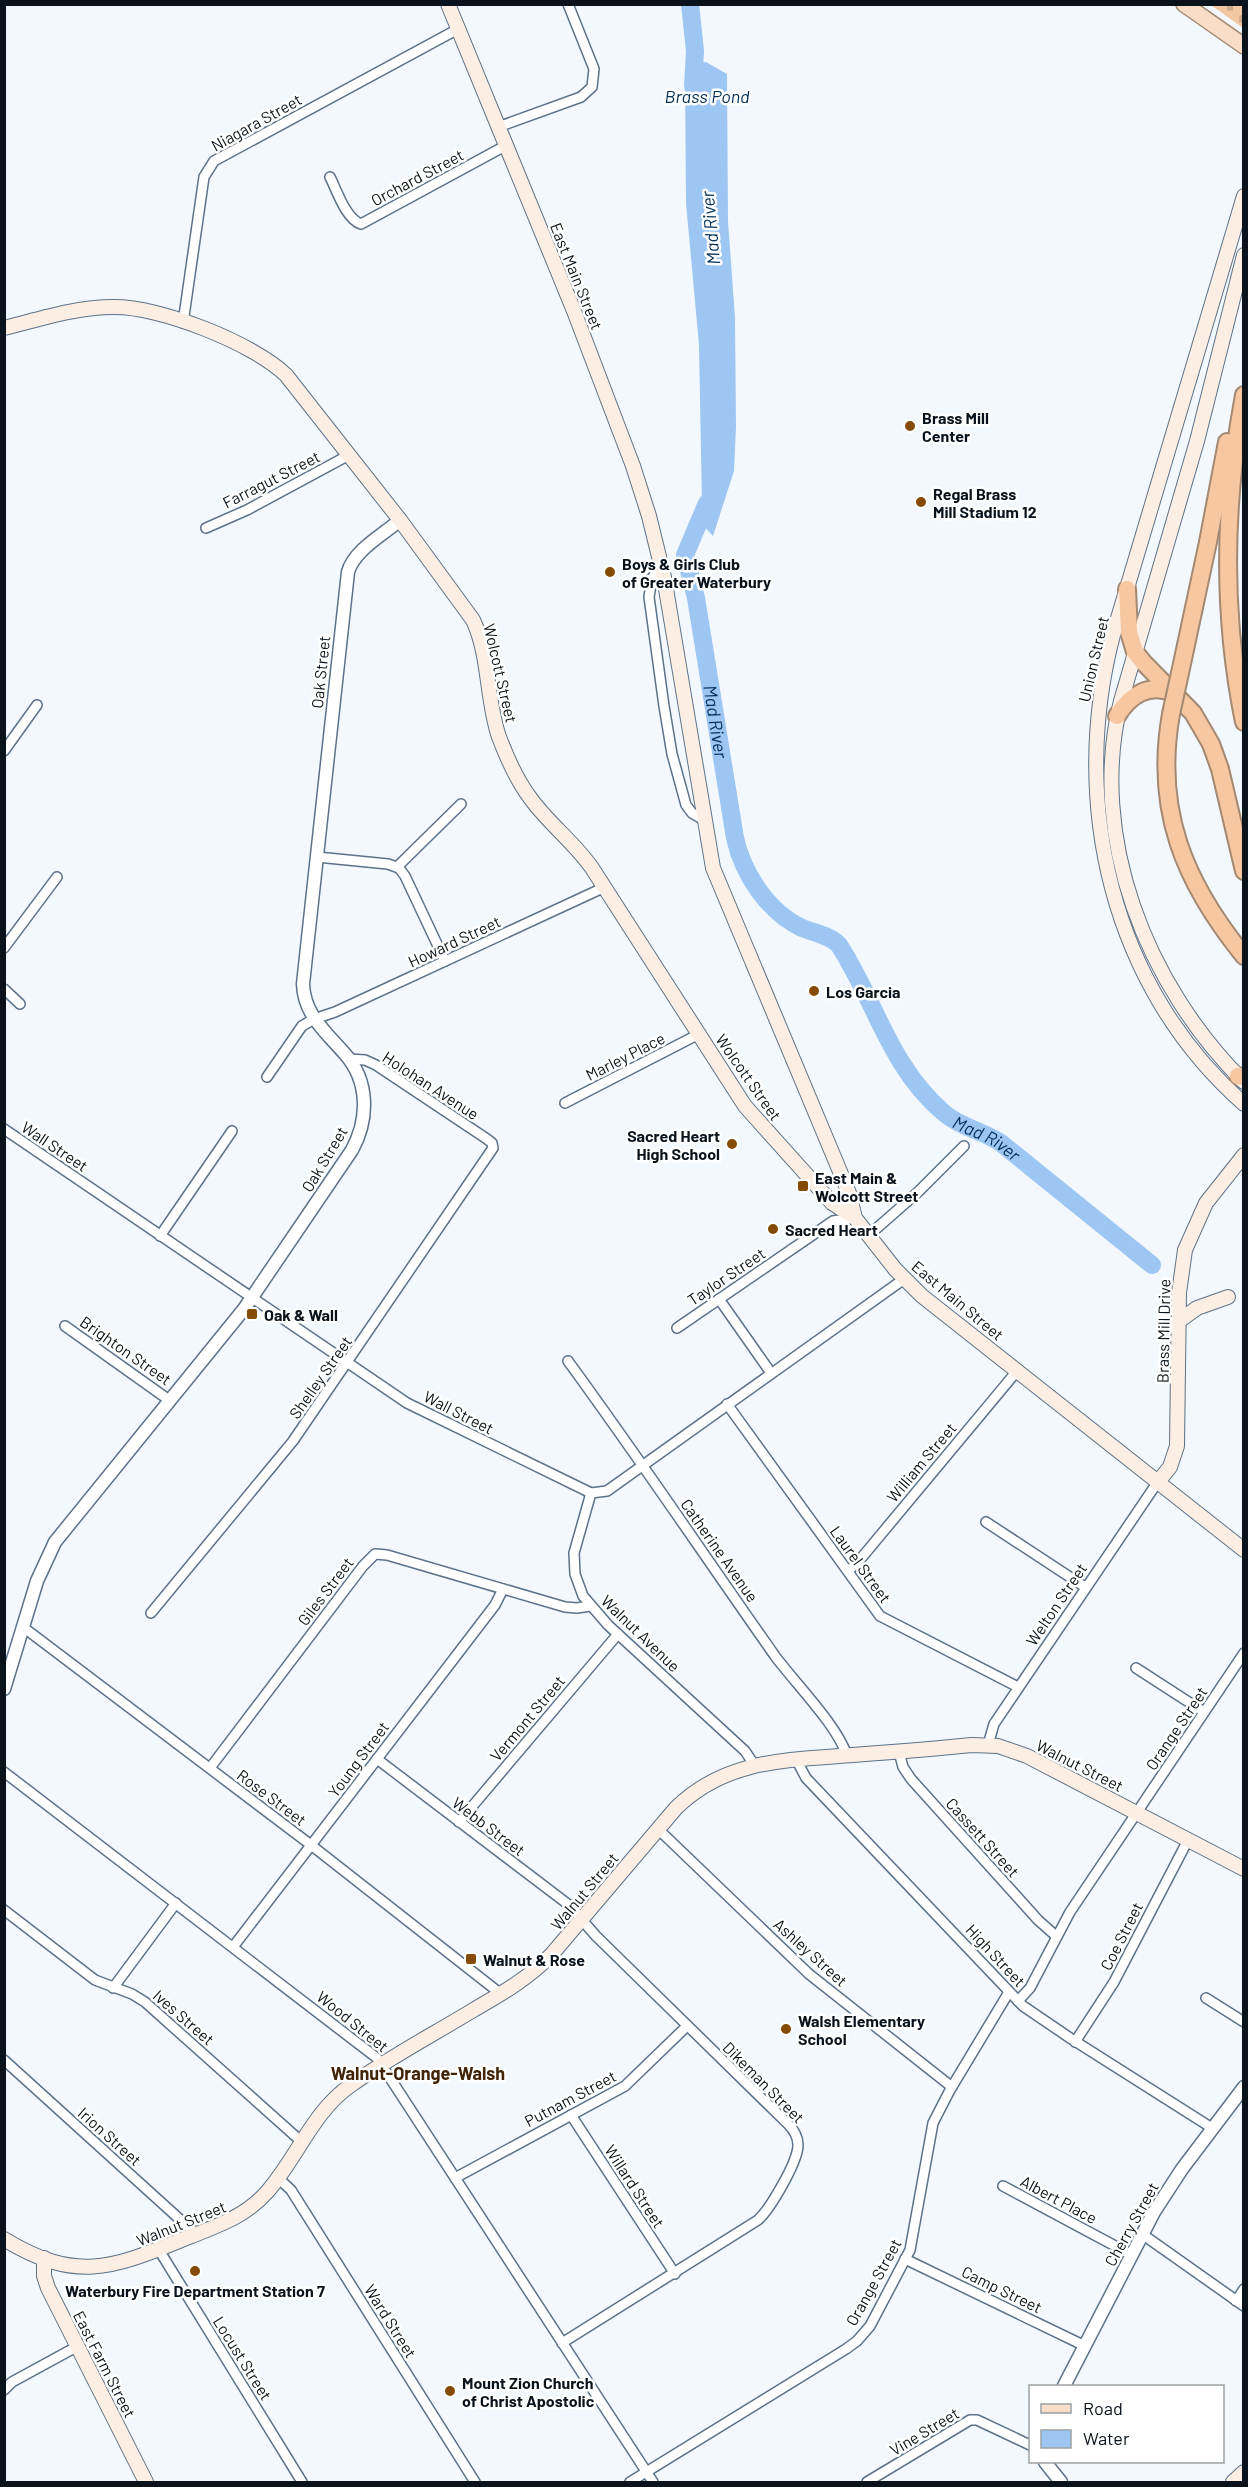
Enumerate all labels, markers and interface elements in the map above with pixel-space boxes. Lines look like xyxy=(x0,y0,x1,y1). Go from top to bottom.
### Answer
water label: Brass Pond xyxy=(665,85,750,107)
street label: Niagara Street xyxy=(207,89,305,155)
street label: Orchard Street xyxy=(367,145,467,209)
water label: Mad River xyxy=(696,190,724,266)
street label: East Main Street xyxy=(547,220,607,332)
place label: Brass Mill Center xyxy=(922,408,989,445)
marker: Brass Mill Center xyxy=(903,419,917,433)
street label: Farragut Street xyxy=(219,446,323,512)
place label: Regal Brass Mill Stadium 12 xyxy=(933,484,1037,521)
marker: Regal Brass Mill Stadium 12 xyxy=(914,495,928,509)
place label: Boys & Girls Club of Greater Waterbury xyxy=(622,554,771,591)
marker: Boys & Girls Club of Greater Waterbury xyxy=(603,565,617,579)
street label: Union Street xyxy=(1074,614,1112,704)
street label: Wolcott Street xyxy=(480,622,522,724)
street label: Oak Street xyxy=(307,635,333,709)
water label: Mad River xyxy=(699,683,733,760)
street label: Howard Street xyxy=(405,911,503,971)
place label: Los Garcia xyxy=(826,982,901,1001)
marker: Los Garcia xyxy=(807,984,821,998)
street label: Marley Place xyxy=(582,1028,668,1084)
street label: Wolcott Street xyxy=(712,1030,786,1124)
street label: Holohan Avenue xyxy=(379,1047,483,1123)
water label: Mad River xyxy=(949,1111,1026,1166)
street label: Wall Street xyxy=(18,1117,92,1175)
street label: Oak Street xyxy=(297,1123,351,1195)
place label: Sacred Heart High School xyxy=(627,1126,720,1163)
marker: Sacred Heart High School xyxy=(725,1137,739,1151)
place label: East Main & Wolcott Street xyxy=(815,1168,918,1205)
marker: East Main & Wolcott Street xyxy=(796,1179,810,1193)
place label: Sacred Heart xyxy=(785,1220,878,1239)
marker: Sacred Heart xyxy=(766,1222,780,1236)
street label: Taylor Street xyxy=(684,1243,768,1309)
street label: East Main Street xyxy=(908,1256,1008,1344)
street label: Brass Mill Drive xyxy=(1153,1279,1173,1383)
place label: Oak & Wall xyxy=(264,1305,338,1324)
marker: Oak & Wall xyxy=(245,1307,259,1321)
street label: Brighton Street xyxy=(77,1312,175,1388)
street label: Shelley Street xyxy=(285,1332,355,1422)
street label: Wall Street xyxy=(421,1386,497,1438)
street label: William Street xyxy=(882,1418,960,1506)
street label: Catherine Avenue xyxy=(677,1495,763,1605)
street label: Laurel Street xyxy=(827,1522,895,1606)
street label: Giles Street xyxy=(293,1553,357,1629)
street label: Welton Street xyxy=(1021,1559,1091,1649)
street label: Walnut Avenue xyxy=(598,1591,684,1675)
street label: Vermont Street xyxy=(486,1671,568,1765)
street label: Orange Street xyxy=(1141,1683,1211,1773)
street label: Young Street xyxy=(323,1718,393,1800)
street label: Walnut Street xyxy=(1033,1735,1127,1795)
street label: Rose Street xyxy=(234,1765,310,1829)
street label: Webb Street xyxy=(449,1792,529,1860)
street label: Cassett Street xyxy=(943,1794,1023,1880)
street label: Walnut Street xyxy=(546,1848,622,1934)
street label: Coe Street xyxy=(1096,1899,1146,1973)
street label: Ashley Street xyxy=(770,1914,852,1990)
street label: High Street xyxy=(962,1920,1030,1990)
place label: Walnut & Rose xyxy=(483,1950,585,1969)
marker: Walnut & Rose xyxy=(464,1952,478,1966)
street label: Ives Street xyxy=(150,1985,218,2049)
street label: Wood Street xyxy=(313,1986,393,2056)
place label: Walsh Elementary School xyxy=(798,2011,925,2048)
marker: Walsh Elementary School xyxy=(779,2022,793,2036)
street label: Dikeman Street xyxy=(719,2037,809,2127)
district label: Walnut-Orange-Walsh xyxy=(331,2062,505,2084)
street label: Putnam Street xyxy=(521,2066,619,2130)
street label: Irion Street xyxy=(75,2103,145,2169)
street label: Willard Street xyxy=(601,2141,669,2231)
street label: Albert Place xyxy=(1018,2171,1100,2227)
street label: Cherry Street xyxy=(1100,2179,1162,2269)
street label: Walnut Street xyxy=(133,2196,229,2250)
street label: Orange Street xyxy=(841,2235,905,2329)
street label: Camp Street xyxy=(959,2261,1045,2317)
marker: Waterbury Fire Department Station 7 xyxy=(188,2264,202,2278)
place label: Waterbury Fire Department Station 7 xyxy=(65,2281,325,2300)
street label: Ward Street xyxy=(361,2281,421,2361)
street label: East Farm Street xyxy=(70,2307,140,2421)
street label: Locust Street xyxy=(210,2313,276,2403)
place label: Mount Zion Church of Christ Apostolic xyxy=(462,2373,595,2410)
marker: Mount Zion Church of Christ Apostolic xyxy=(443,2384,457,2398)
legend xyxy=(1029,2385,1224,2463)
text: Road xyxy=(1083,2397,1123,2419)
street label: Vine Street xyxy=(886,2403,962,2459)
text: Water xyxy=(1083,2427,1130,2449)

